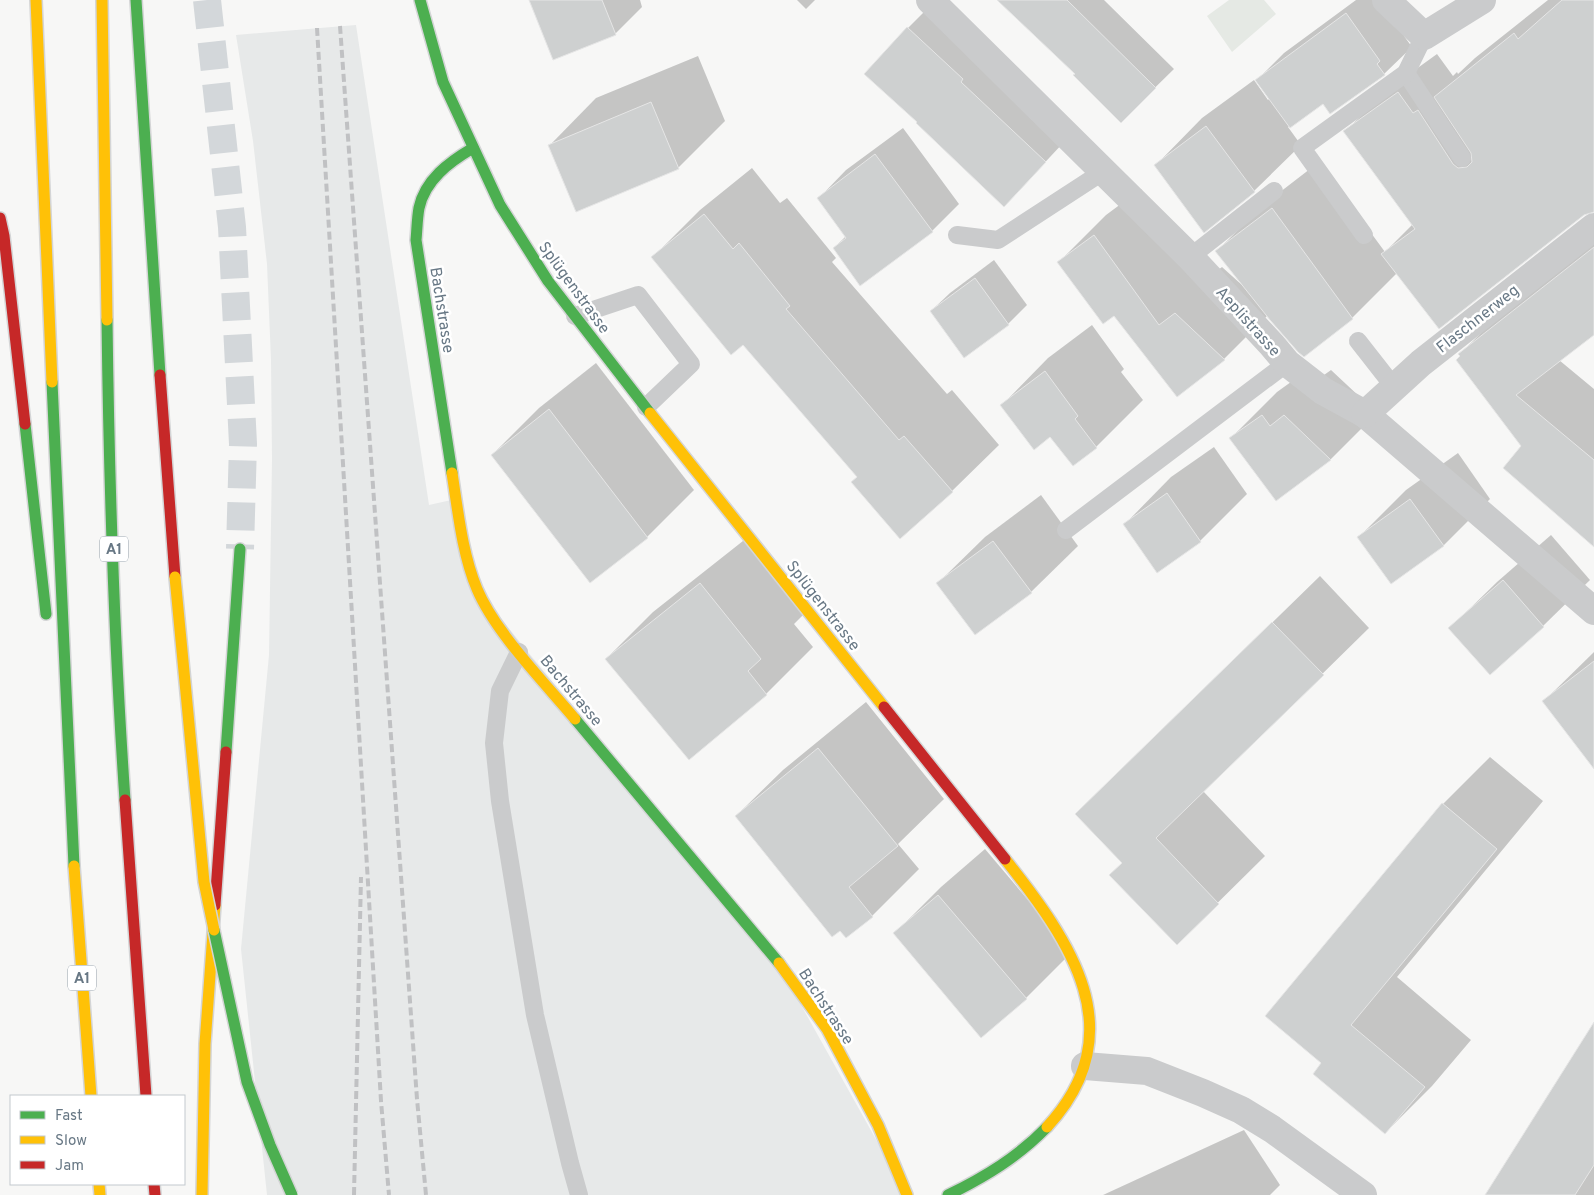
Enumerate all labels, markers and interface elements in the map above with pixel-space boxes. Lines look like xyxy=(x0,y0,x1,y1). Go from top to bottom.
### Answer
street label: Splügenstrasse xyxy=(533,238,614,338)
street label: Bachstrasse xyxy=(424,266,458,355)
street label: Flaschnerweg xyxy=(1433,281,1524,358)
street label: Aeplistrasse xyxy=(1211,283,1284,361)
road number: A1 xyxy=(100,536,128,562)
street label: Splügenstrasse xyxy=(781,557,864,655)
street label: Bachstrasse xyxy=(535,652,606,731)
street label: Bachstrasse xyxy=(793,965,857,1049)
road number: A1 xyxy=(68,966,96,990)
legend xyxy=(10,1095,185,1185)
text: Fast xyxy=(55,1107,83,1126)
text: Slow xyxy=(55,1132,87,1151)
text: Jam xyxy=(55,1157,84,1176)

